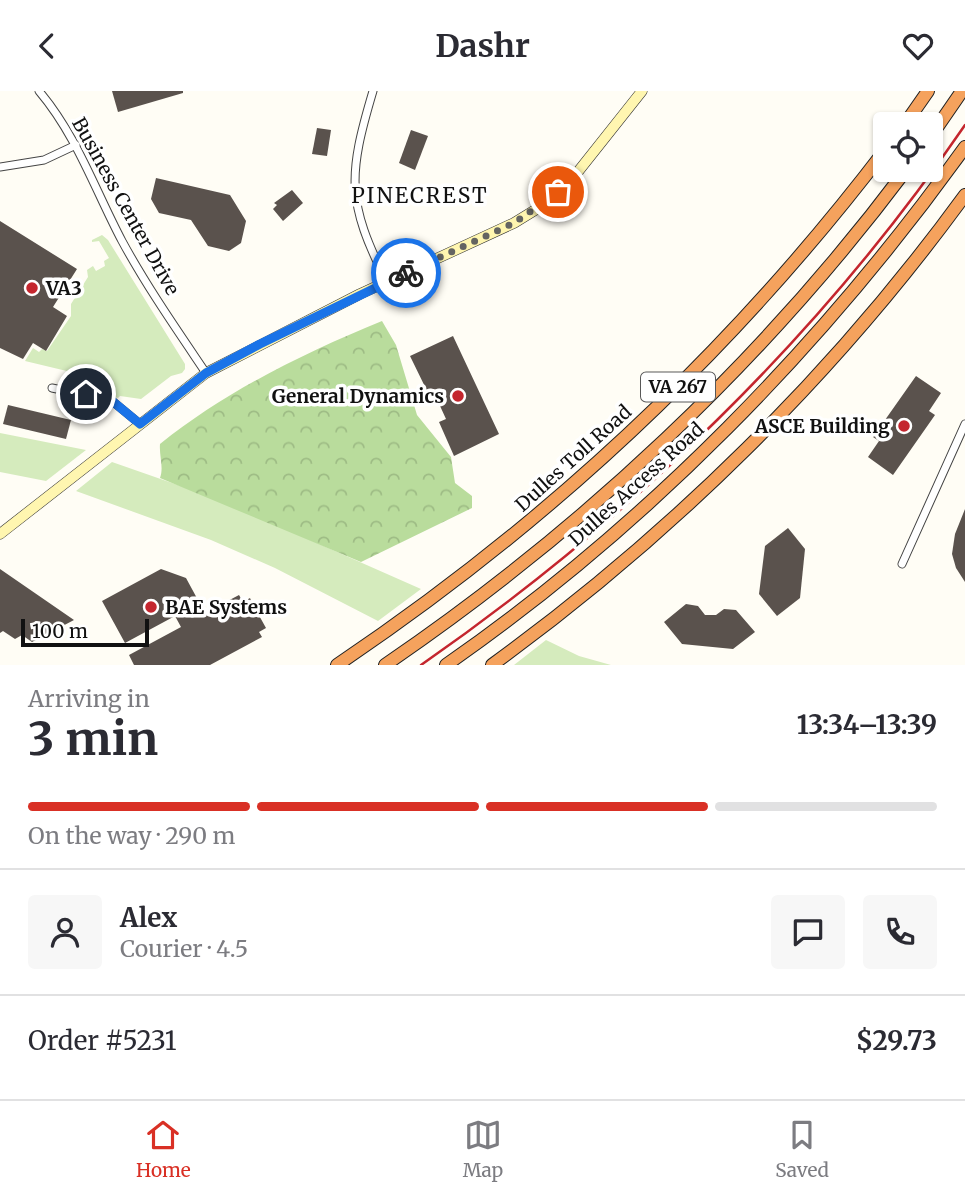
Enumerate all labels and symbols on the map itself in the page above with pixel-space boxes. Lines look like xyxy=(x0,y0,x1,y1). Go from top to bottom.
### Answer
street label: Business Center Drive xyxy=(67,113,185,299)
pin xyxy=(528,162,588,222)
district label: PINECREST xyxy=(351,182,489,209)
courier xyxy=(371,238,441,308)
place label: VA3 xyxy=(45,276,82,300)
marker: VA3 xyxy=(24,280,40,296)
pin xyxy=(56,364,116,424)
road number: VA 267 xyxy=(641,373,715,401)
place label: General Dynamics xyxy=(272,384,444,408)
marker: General Dynamics xyxy=(450,388,466,404)
street label: Dulles Toll Road xyxy=(510,400,636,516)
place label: ASCE Building xyxy=(754,414,890,438)
street label: Dulles Access Road xyxy=(564,417,708,551)
marker: ASCE Building xyxy=(896,418,912,434)
place label: BAE Systems xyxy=(165,595,287,619)
marker: BAE Systems xyxy=(143,599,159,615)
scale bar xyxy=(21,616,149,648)

